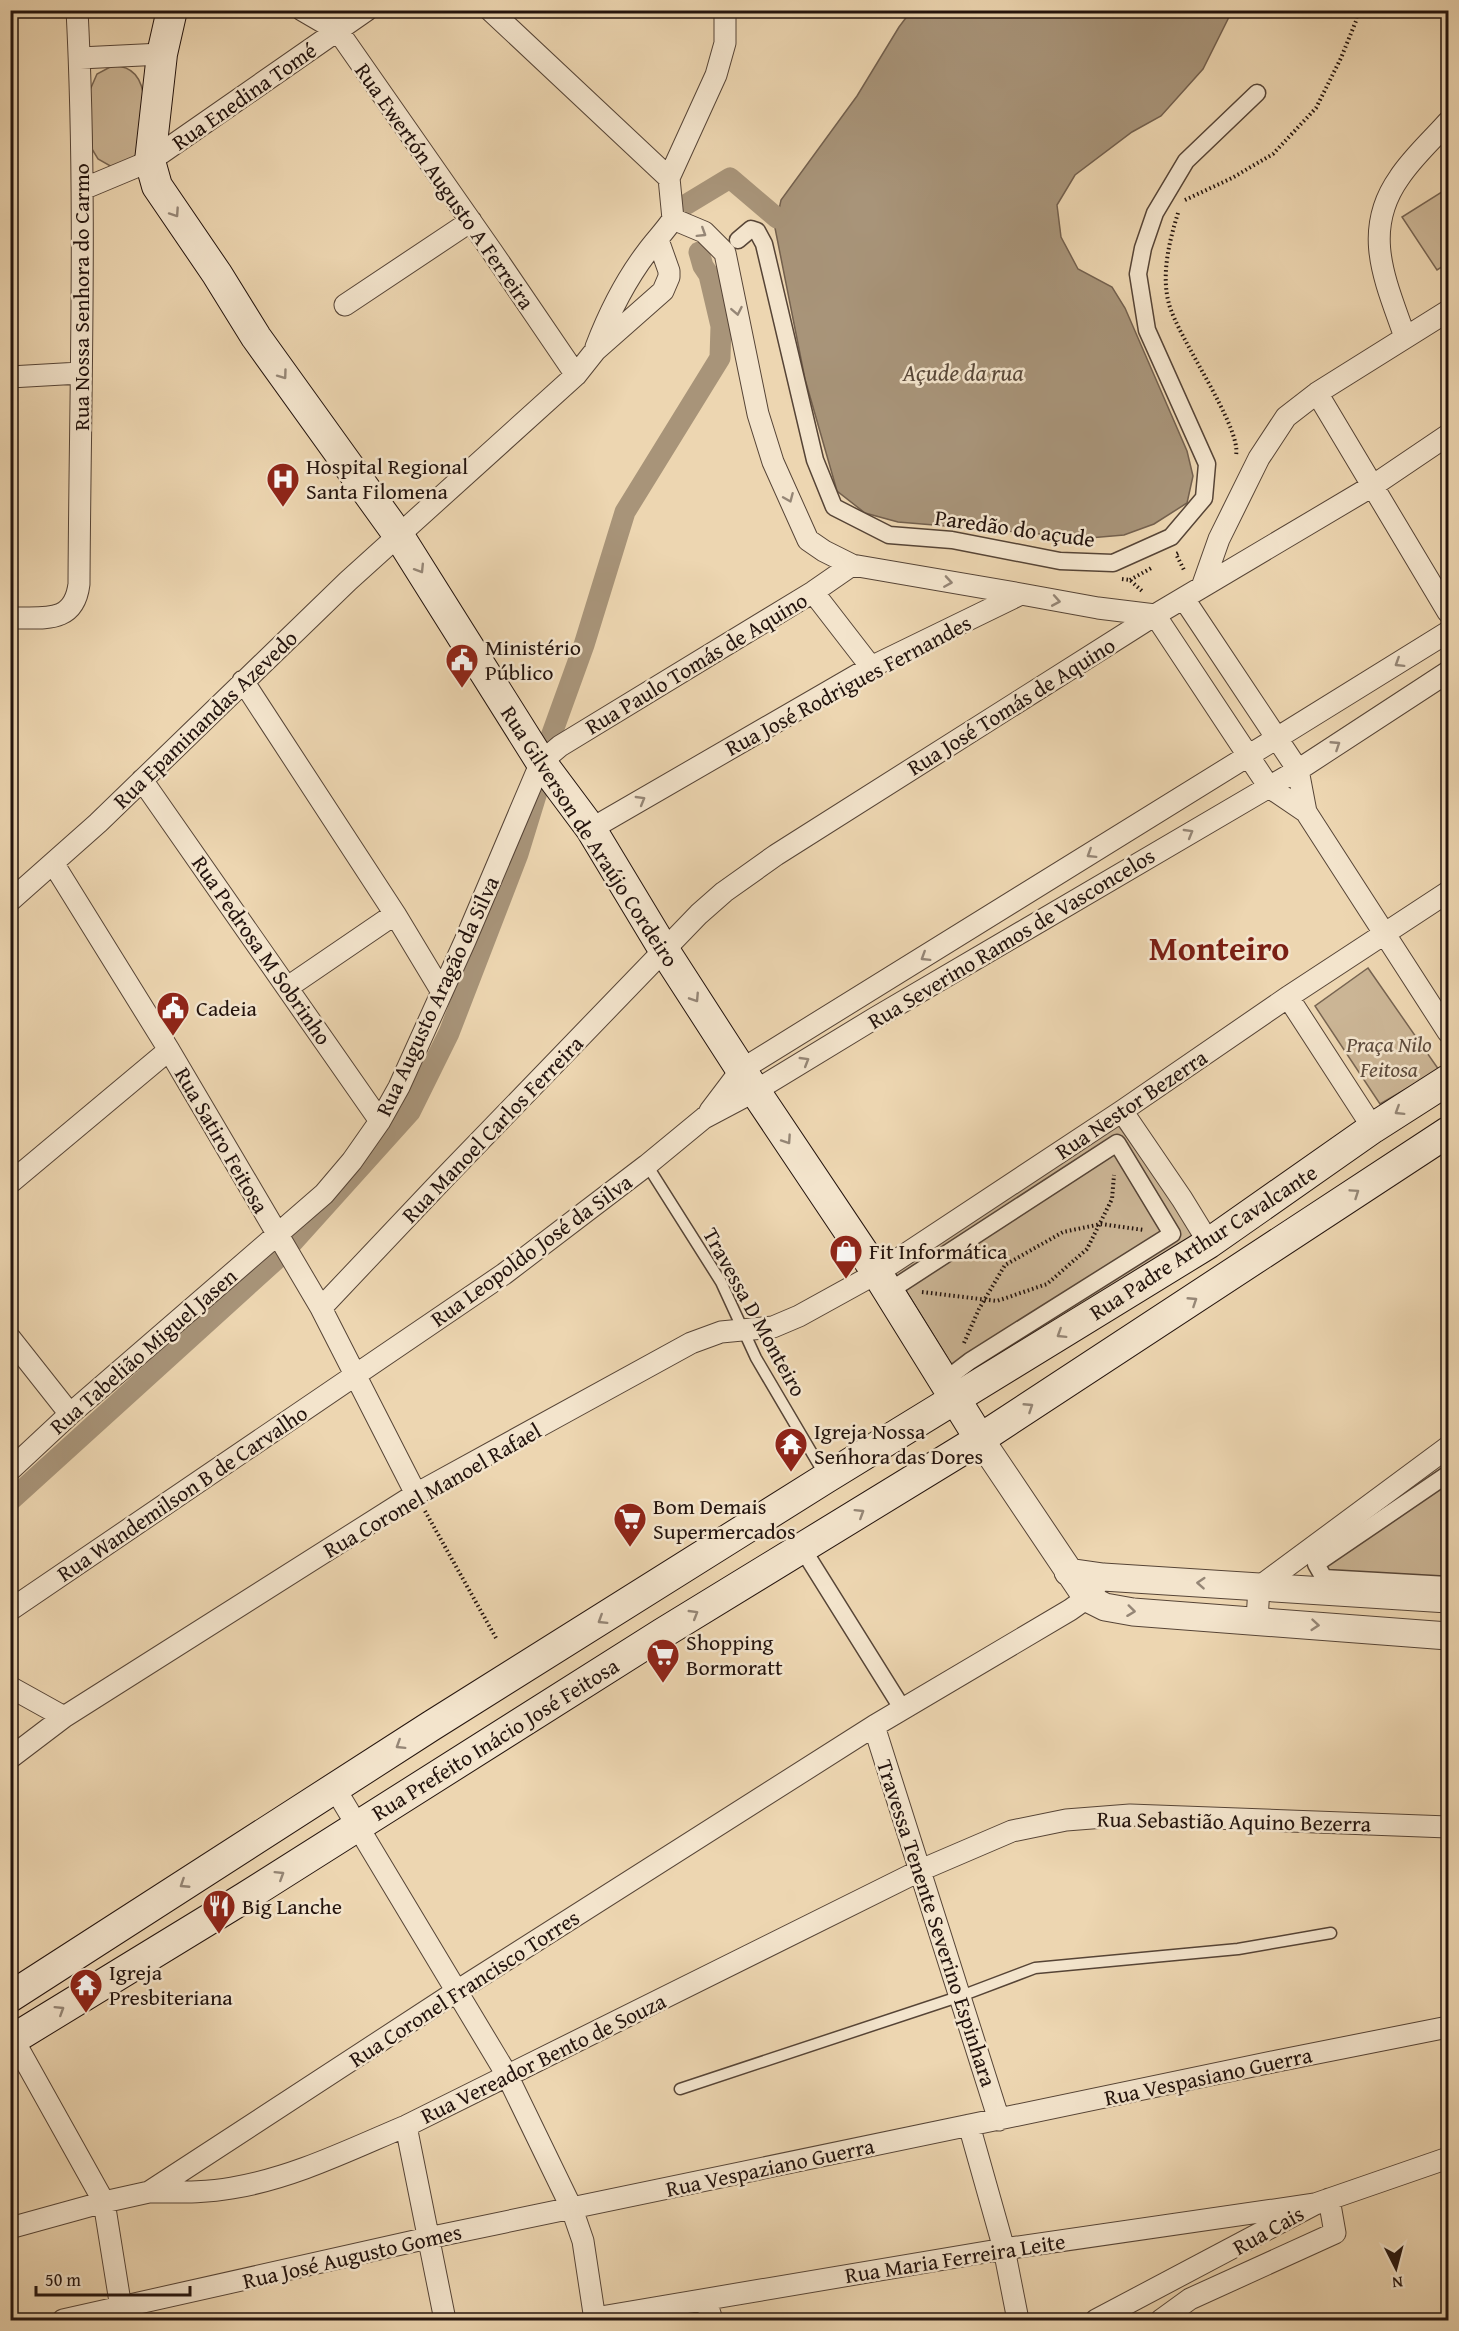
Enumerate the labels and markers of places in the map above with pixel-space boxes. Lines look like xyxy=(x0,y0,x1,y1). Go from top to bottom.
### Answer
place label: Hospital Regional Santa Filomena xyxy=(306,450,468,507)
hospital icon: Hospital Regional Santa Filomena xyxy=(265,461,301,508)
place label: Ministério Público xyxy=(485,631,581,688)
public building icon: Ministério Público xyxy=(444,642,480,689)
public building icon: Cadeia xyxy=(155,990,191,1037)
place label: Cadeia xyxy=(196,992,258,1024)
shop icon: Fit Informática xyxy=(828,1233,864,1280)
place label: Fit Informática xyxy=(869,1235,1008,1267)
place label: Igreja Nossa Senhora das Dores xyxy=(814,1415,983,1472)
temple icon: Igreja Nossa Senhora das Dores xyxy=(773,1426,809,1473)
place label: Bom Demais Supermercados xyxy=(653,1490,796,1547)
supermarket icon: Bom Demais Supermercados xyxy=(612,1501,648,1548)
place label: Shopping Bormoratt xyxy=(686,1626,783,1683)
supermarket icon: Shopping Bormoratt xyxy=(645,1637,681,1684)
restaurant icon: Big Lanche xyxy=(201,1888,237,1935)
place label: Big Lanche xyxy=(242,1890,342,1922)
place label: Igreja Presbiteriana xyxy=(109,1956,233,2013)
temple icon: Igreja Presbiteriana xyxy=(68,1967,104,2014)

